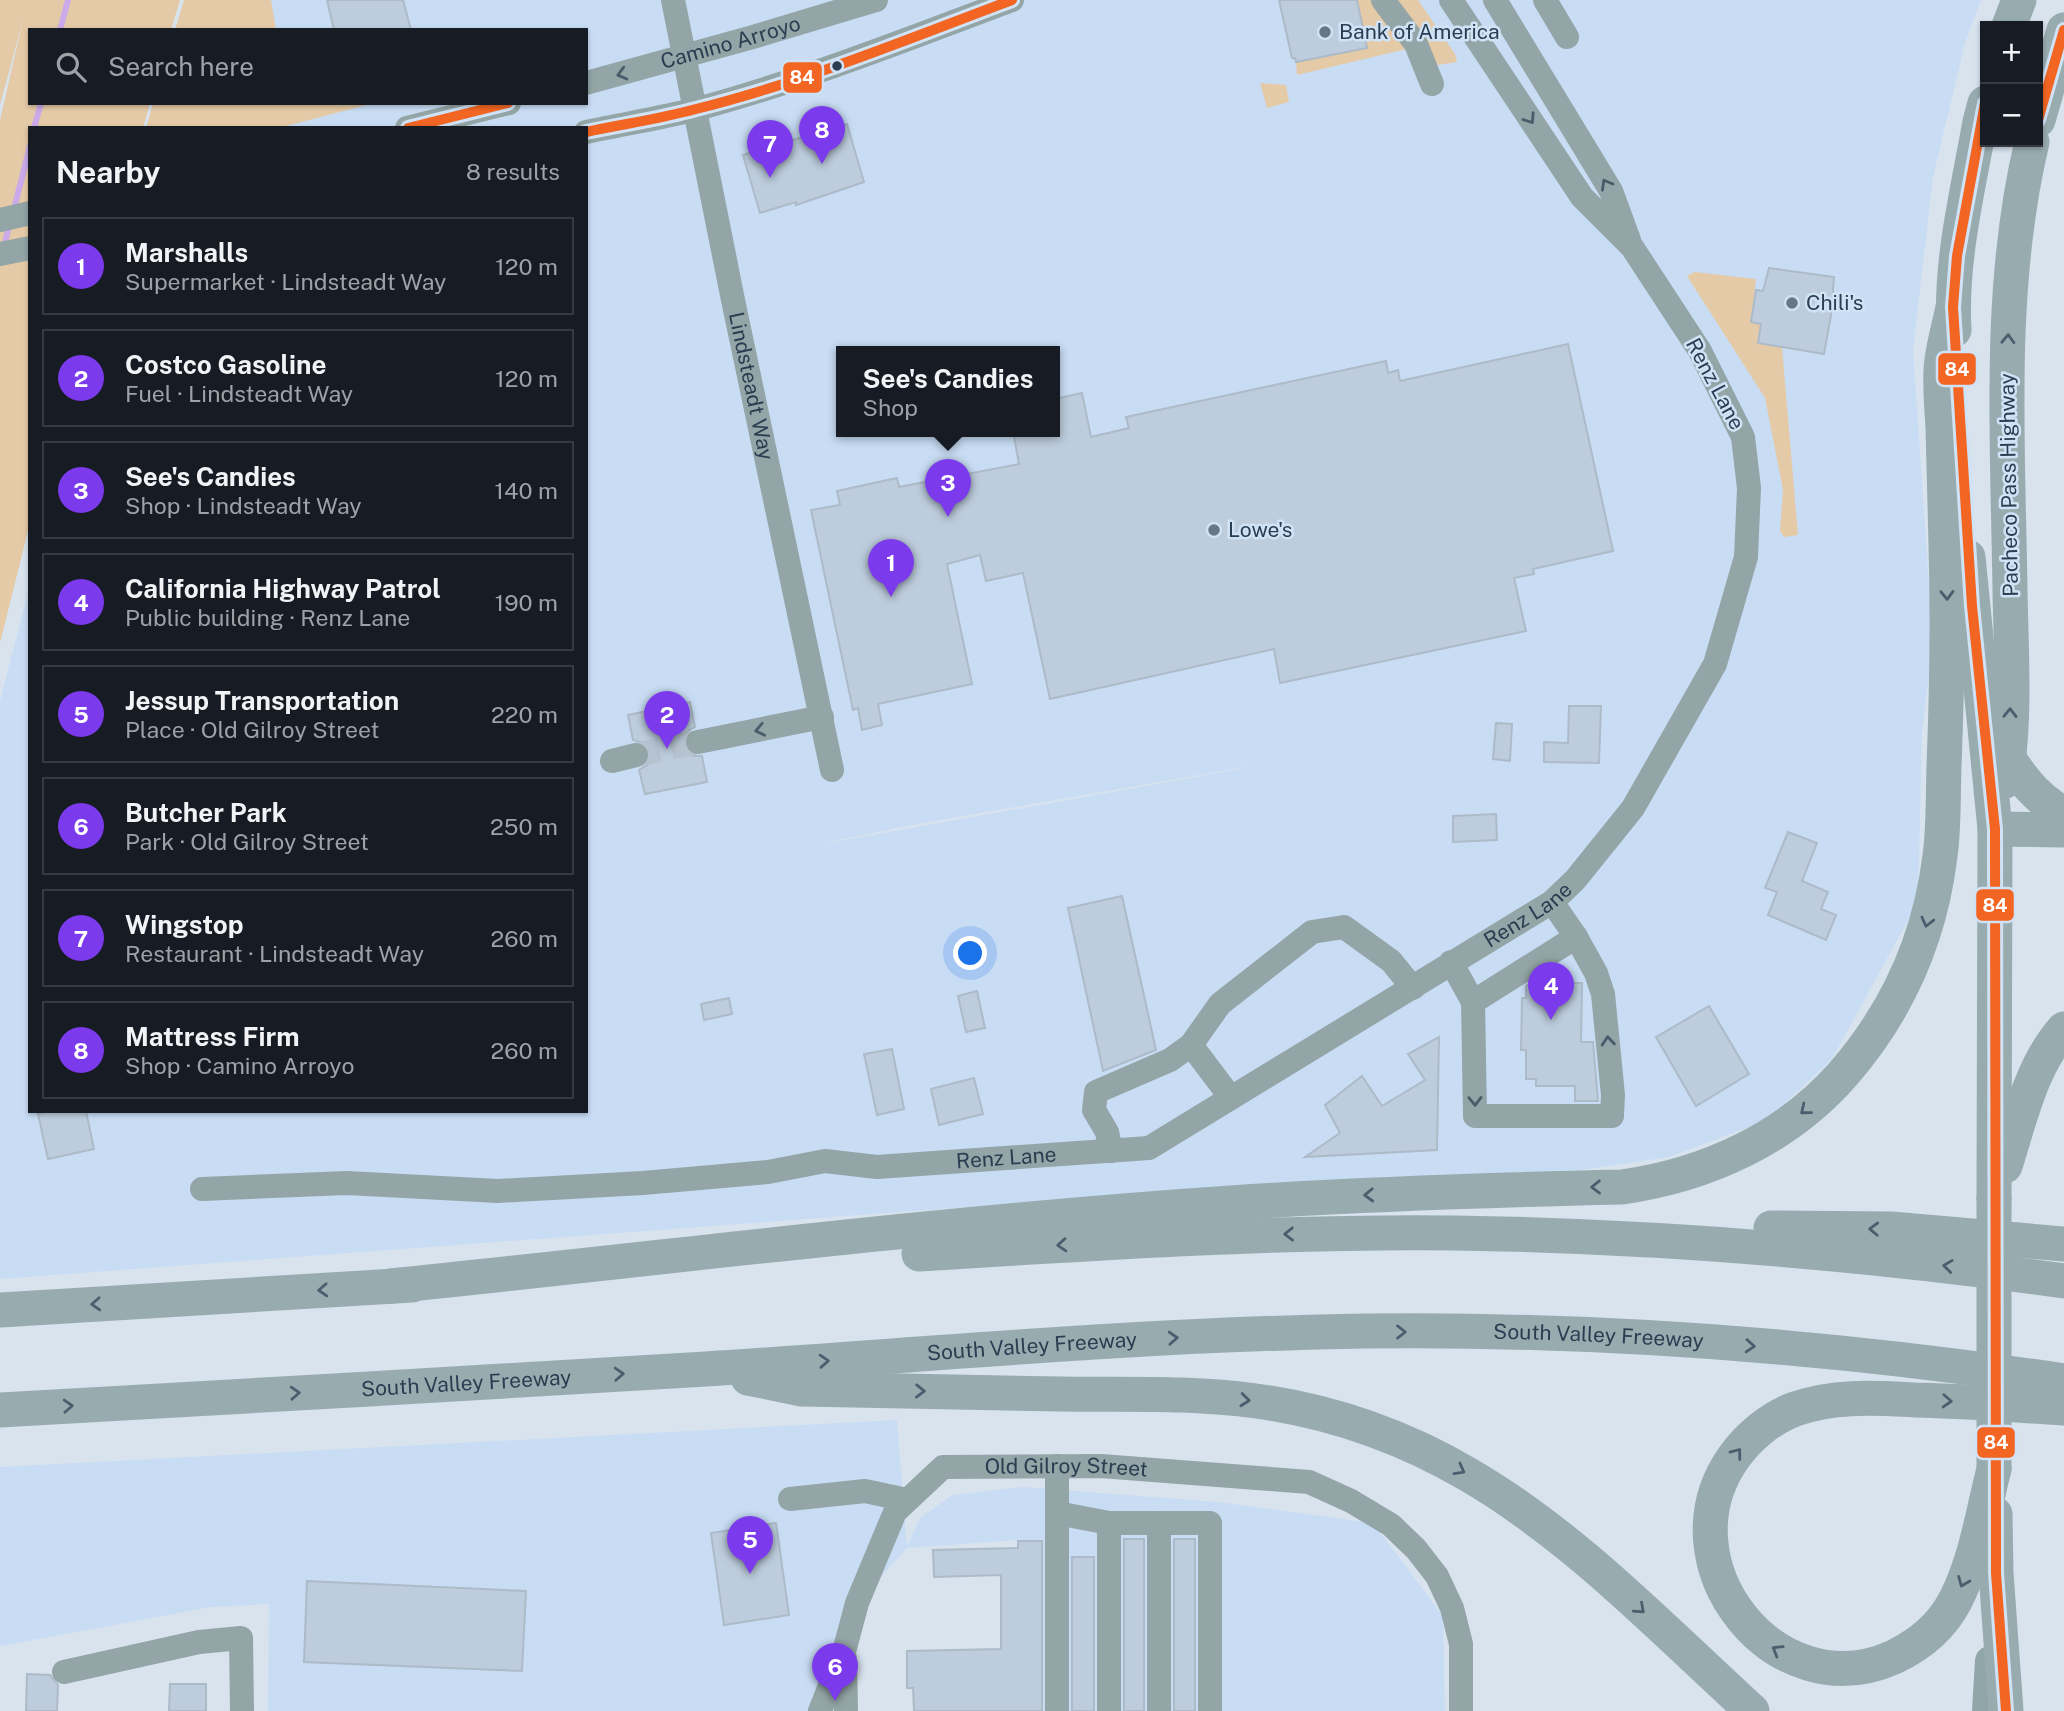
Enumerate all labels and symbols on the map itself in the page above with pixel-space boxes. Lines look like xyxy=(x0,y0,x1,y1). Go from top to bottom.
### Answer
street label: Camino Arroyo xyxy=(658,10,803,74)
place label: Bank of America xyxy=(1339,19,1500,44)
marker: Bank of America xyxy=(1317,24,1333,40)
unlabelled marker xyxy=(830,59,844,73)
line badge: 84 xyxy=(782,61,823,94)
one-way arrow xyxy=(616,66,628,80)
text: 84 xyxy=(789,66,815,88)
pin: 8 xyxy=(799,106,845,164)
one-way arrow xyxy=(1522,112,1535,125)
pin: 7 xyxy=(747,120,793,178)
one-way arrow xyxy=(1602,178,1615,191)
place label: Chili's xyxy=(1806,290,1863,315)
marker: Chili's xyxy=(1784,295,1800,311)
street label: Lindsteadt Way xyxy=(724,310,779,462)
one-way arrow xyxy=(2001,333,2016,344)
street label: Renz Lane xyxy=(1681,334,1750,434)
line badge: 84 xyxy=(1937,352,1977,386)
text: 84 xyxy=(1944,358,1970,380)
street label: Pacheco Pass Highway xyxy=(1994,373,2023,597)
pin: 3 xyxy=(925,459,971,517)
place label: Lowe's xyxy=(1228,517,1292,542)
marker: Lowe's xyxy=(1206,522,1222,538)
pin: 1 xyxy=(868,539,914,597)
one-way arrow xyxy=(1939,590,1955,601)
pin: 2 xyxy=(644,691,690,749)
one-way arrow xyxy=(2002,707,2018,718)
one-way arrow xyxy=(754,721,766,736)
street label: Renz Lane xyxy=(1479,877,1577,953)
line badge: 84 xyxy=(1975,888,2015,922)
text: 84 xyxy=(1982,894,2008,916)
one-way arrow xyxy=(1921,916,1935,928)
your location xyxy=(953,936,987,970)
pin: 4 xyxy=(1528,962,1574,1020)
one-way arrow xyxy=(1601,1035,1616,1046)
one-way arrow xyxy=(1467,1096,1483,1106)
one-way arrow xyxy=(1801,1102,1814,1114)
street label: Renz Lane xyxy=(955,1142,1057,1173)
one-way arrow xyxy=(1590,1180,1601,1195)
one-way arrow xyxy=(1363,1188,1374,1203)
one-way arrow xyxy=(1868,1221,1879,1236)
one-way arrow xyxy=(1284,1226,1294,1242)
one-way arrow xyxy=(1056,1237,1067,1252)
one-way arrow xyxy=(1942,1258,1954,1273)
one-way arrow xyxy=(317,1282,328,1297)
one-way arrow xyxy=(90,1296,101,1311)
street label: South Valley Freeway xyxy=(1493,1319,1705,1353)
one-way arrow xyxy=(1396,1324,1406,1340)
street label: South Valley Freeway xyxy=(926,1327,1138,1365)
one-way arrow xyxy=(1168,1330,1179,1345)
one-way arrow xyxy=(1745,1338,1756,1353)
one-way arrow xyxy=(819,1353,830,1368)
street label: South Valley Freeway xyxy=(360,1364,572,1401)
one-way arrow xyxy=(614,1367,625,1382)
one-way arrow xyxy=(915,1383,926,1399)
one-way arrow xyxy=(290,1385,301,1400)
one-way arrow xyxy=(1240,1392,1251,1407)
one-way arrow xyxy=(1942,1393,1953,1408)
one-way arrow xyxy=(63,1399,74,1414)
line badge: 84 xyxy=(1976,1426,2016,1459)
text: 84 xyxy=(1983,1431,2009,1453)
one-way arrow xyxy=(1729,1448,1741,1461)
street label: Old Gilroy Street xyxy=(985,1453,1149,1482)
one-way arrow xyxy=(1453,1462,1466,1475)
pin: 5 xyxy=(727,1516,773,1574)
one-way arrow xyxy=(1957,1574,1971,1587)
one-way arrow xyxy=(1632,1600,1645,1613)
pin: 6 xyxy=(812,1643,858,1701)
one-way arrow xyxy=(1772,1645,1785,1658)

